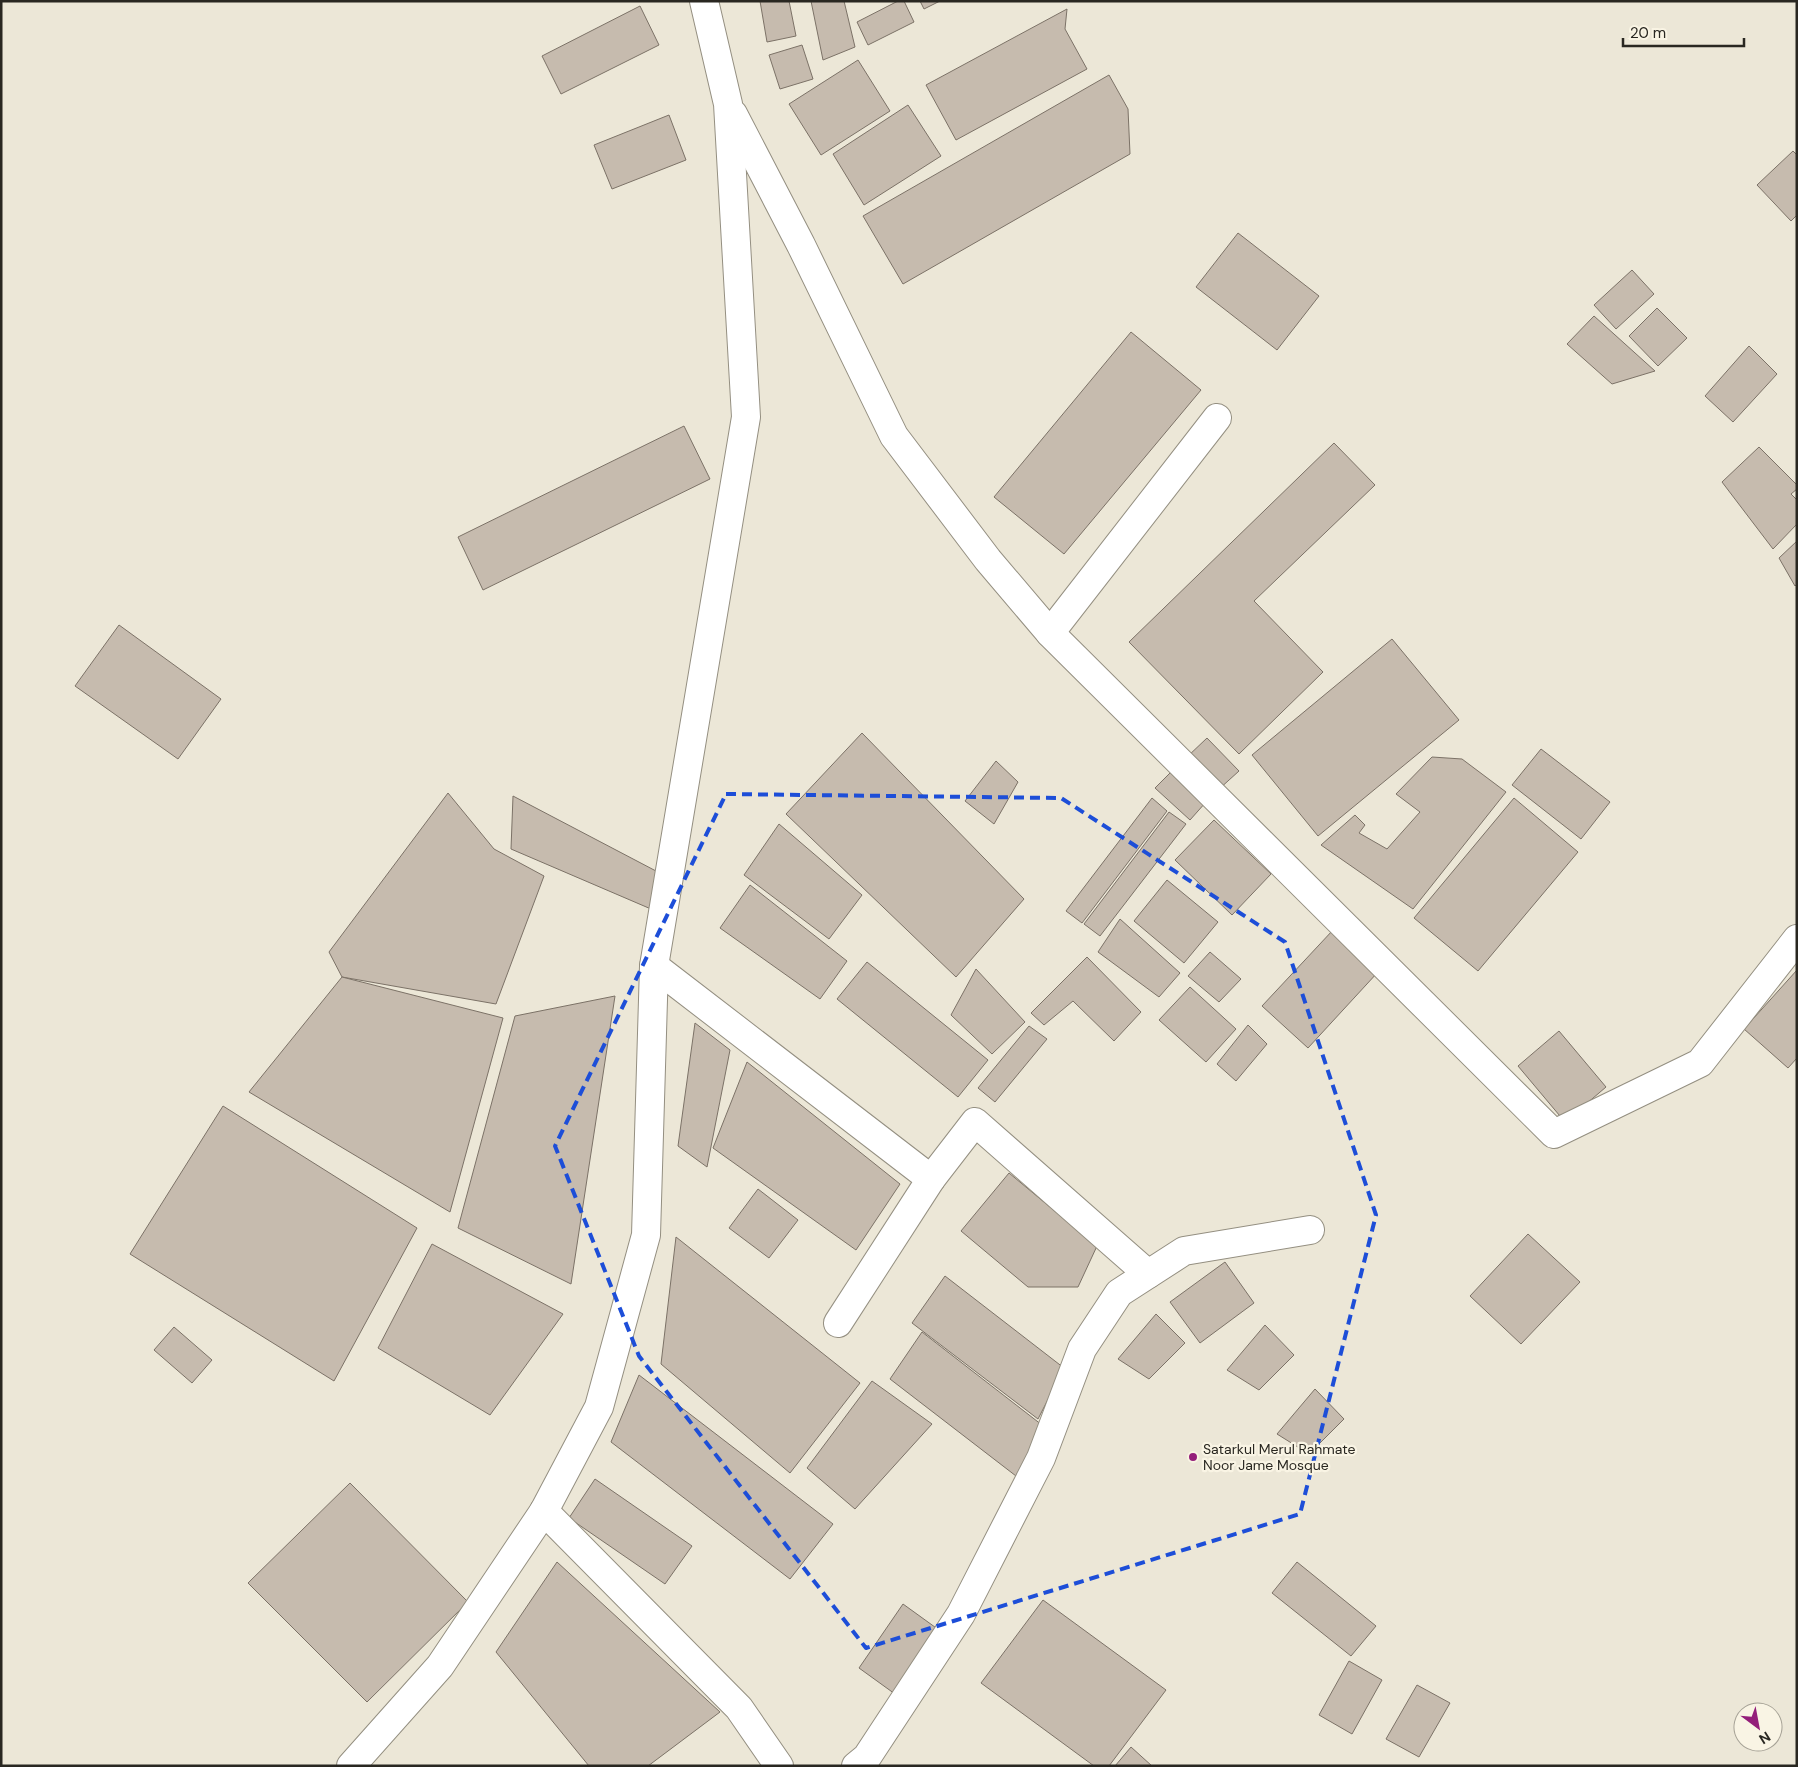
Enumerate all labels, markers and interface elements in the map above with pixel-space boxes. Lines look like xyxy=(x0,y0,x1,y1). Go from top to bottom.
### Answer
scale bar xyxy=(1623,15,1744,47)
text: 20 m xyxy=(1630,23,1666,43)
place label: Satarkul Merul Rahmate Noor Jame Mosque xyxy=(1203,1440,1355,1474)
marker: Satarkul Merul Rahmate Noor Jame Mosque xyxy=(1187,1451,1199,1463)
north arrow xyxy=(1733,1702,1783,1752)
text: N xyxy=(1756,1728,1774,1748)

